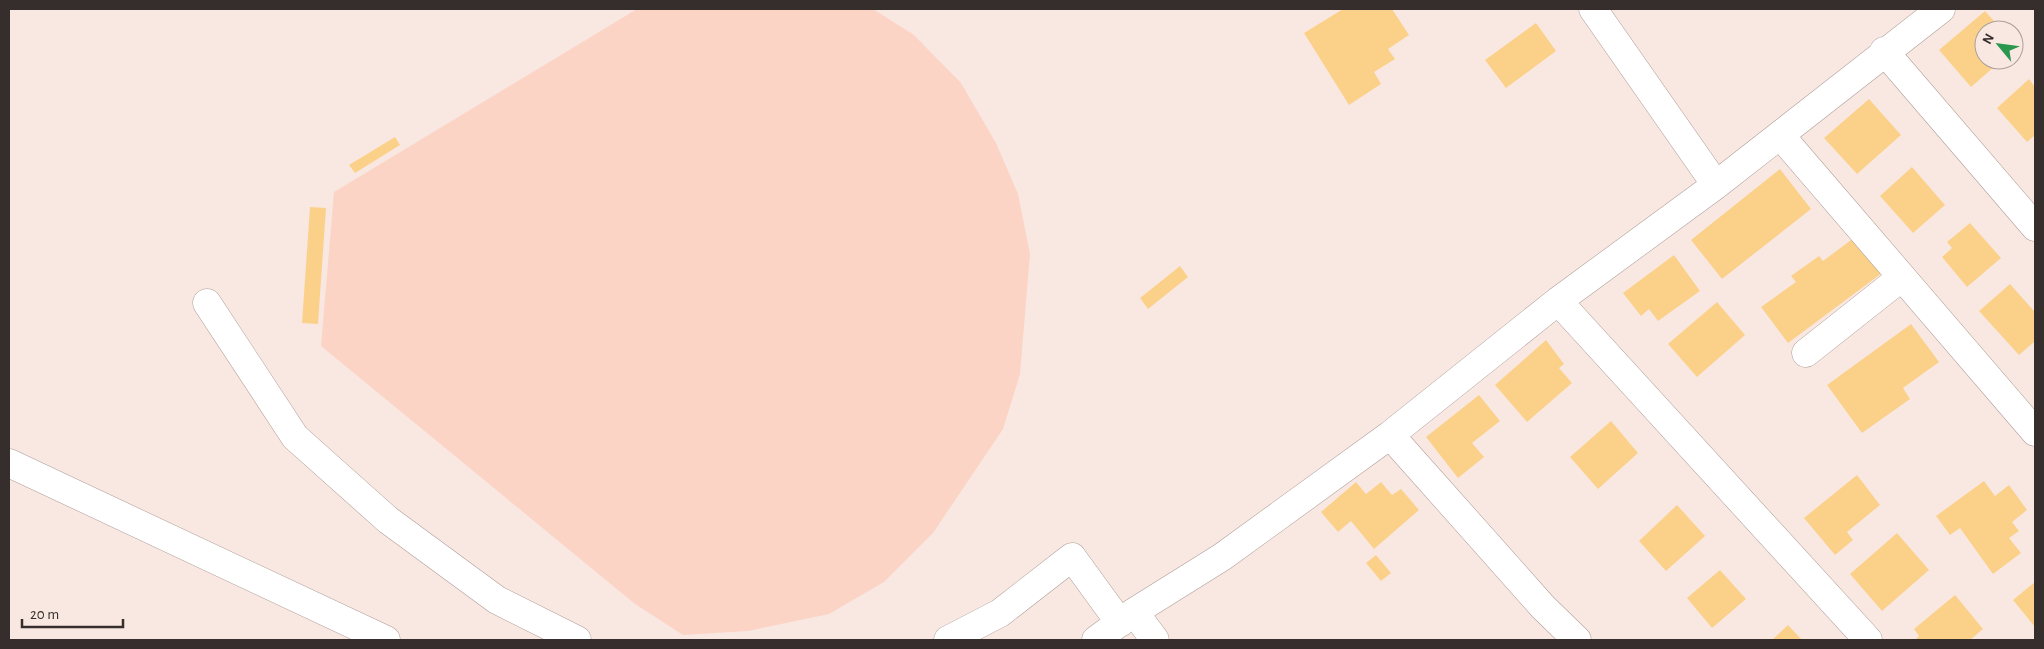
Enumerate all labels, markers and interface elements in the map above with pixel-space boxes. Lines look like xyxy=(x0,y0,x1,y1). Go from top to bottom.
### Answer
north arrow xyxy=(1974,20,2024,70)
text: N xyxy=(1980,32,1997,47)
scale bar xyxy=(22,596,124,628)
text: 20 m xyxy=(30,607,59,622)

